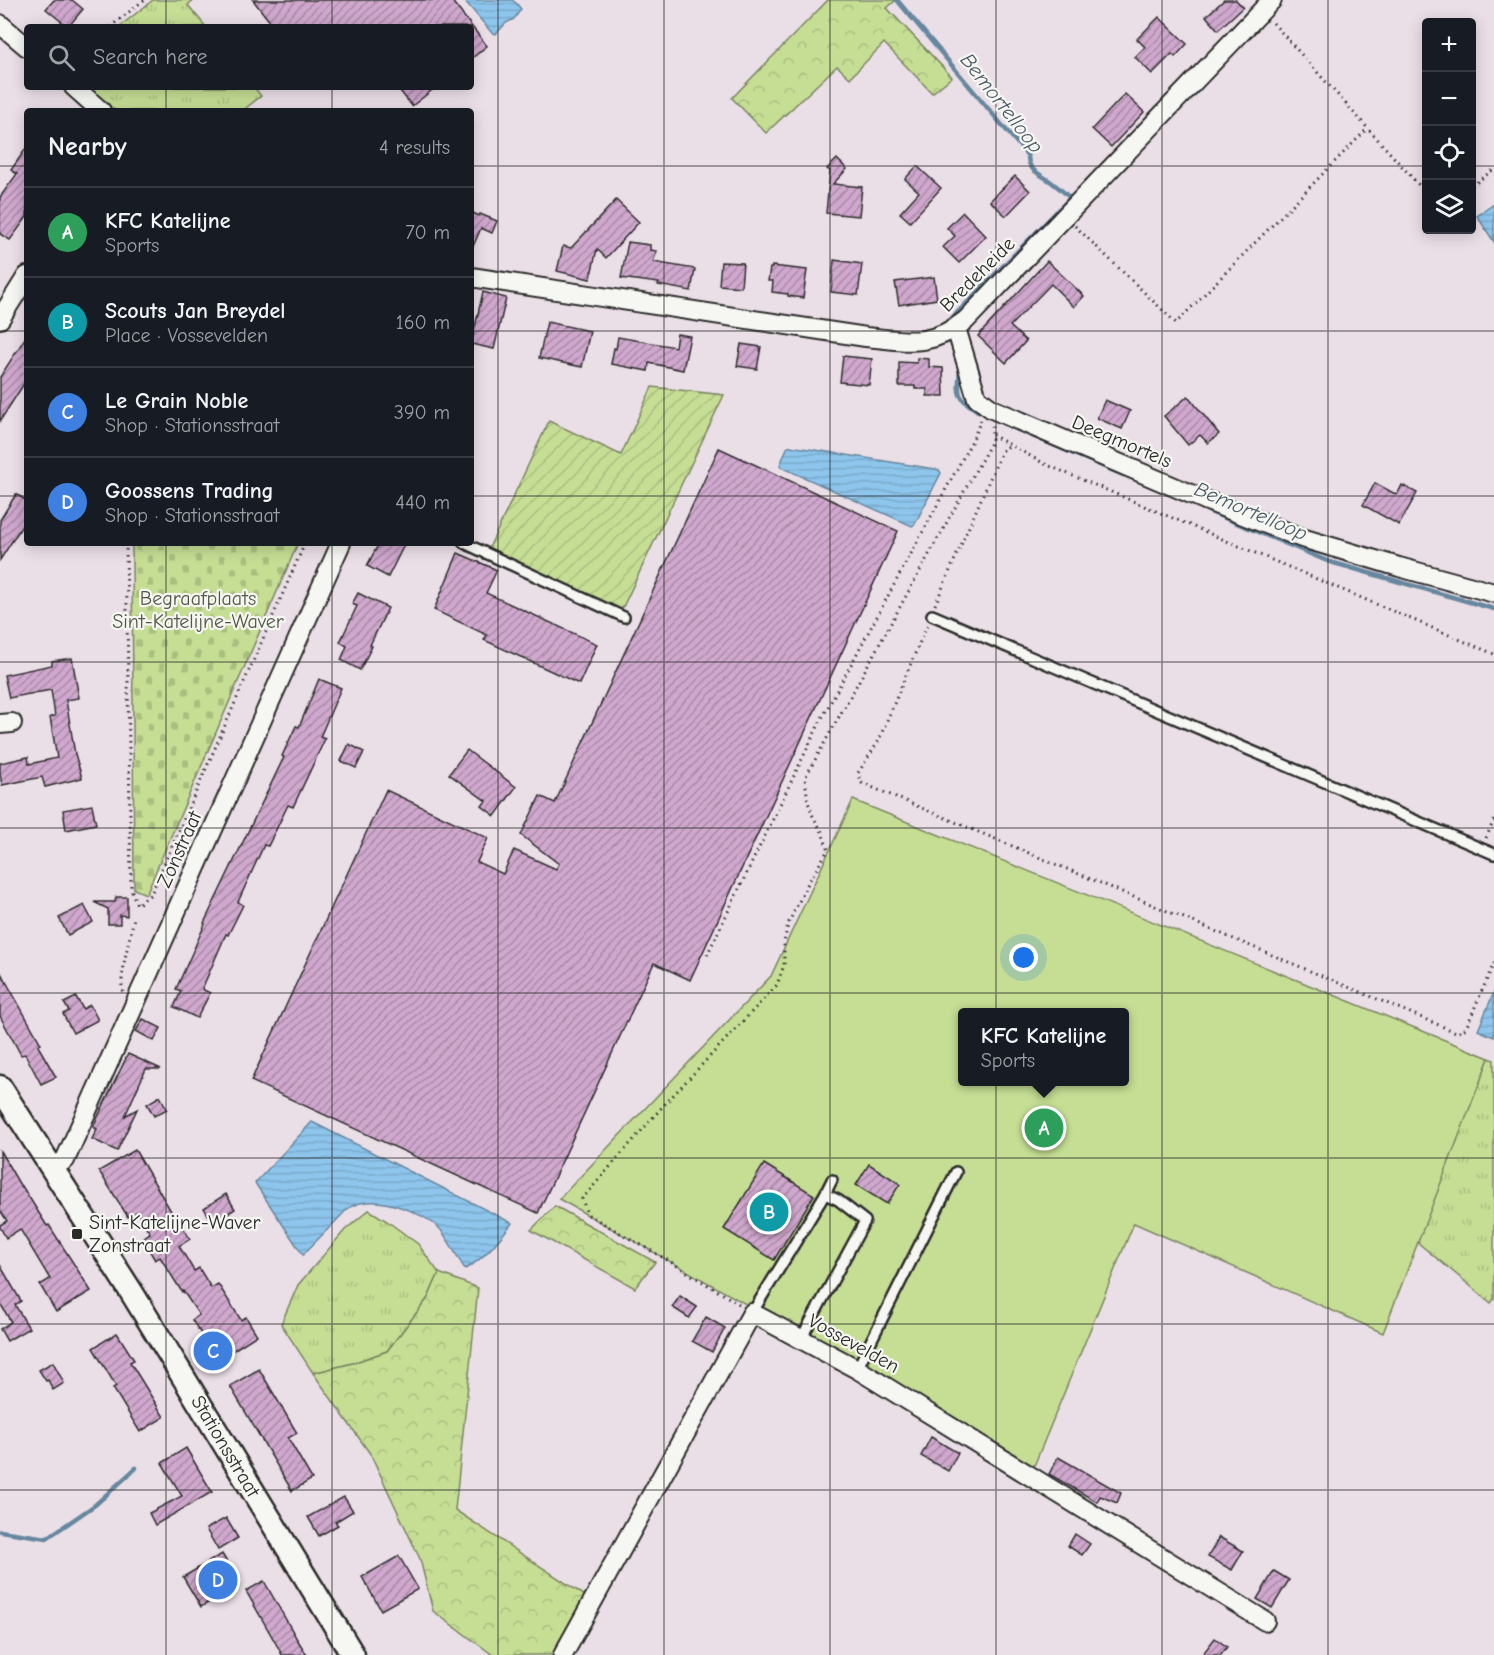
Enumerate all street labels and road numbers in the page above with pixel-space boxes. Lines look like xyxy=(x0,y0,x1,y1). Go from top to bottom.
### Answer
street label: Bredeheide xyxy=(935,232,1020,317)
street label: Deegmortels xyxy=(1068,410,1175,473)
street label: Zonstraat xyxy=(152,806,207,891)
street label: Vossevelden xyxy=(804,1309,903,1378)
street label: Stationsstraat xyxy=(186,1391,266,1502)

